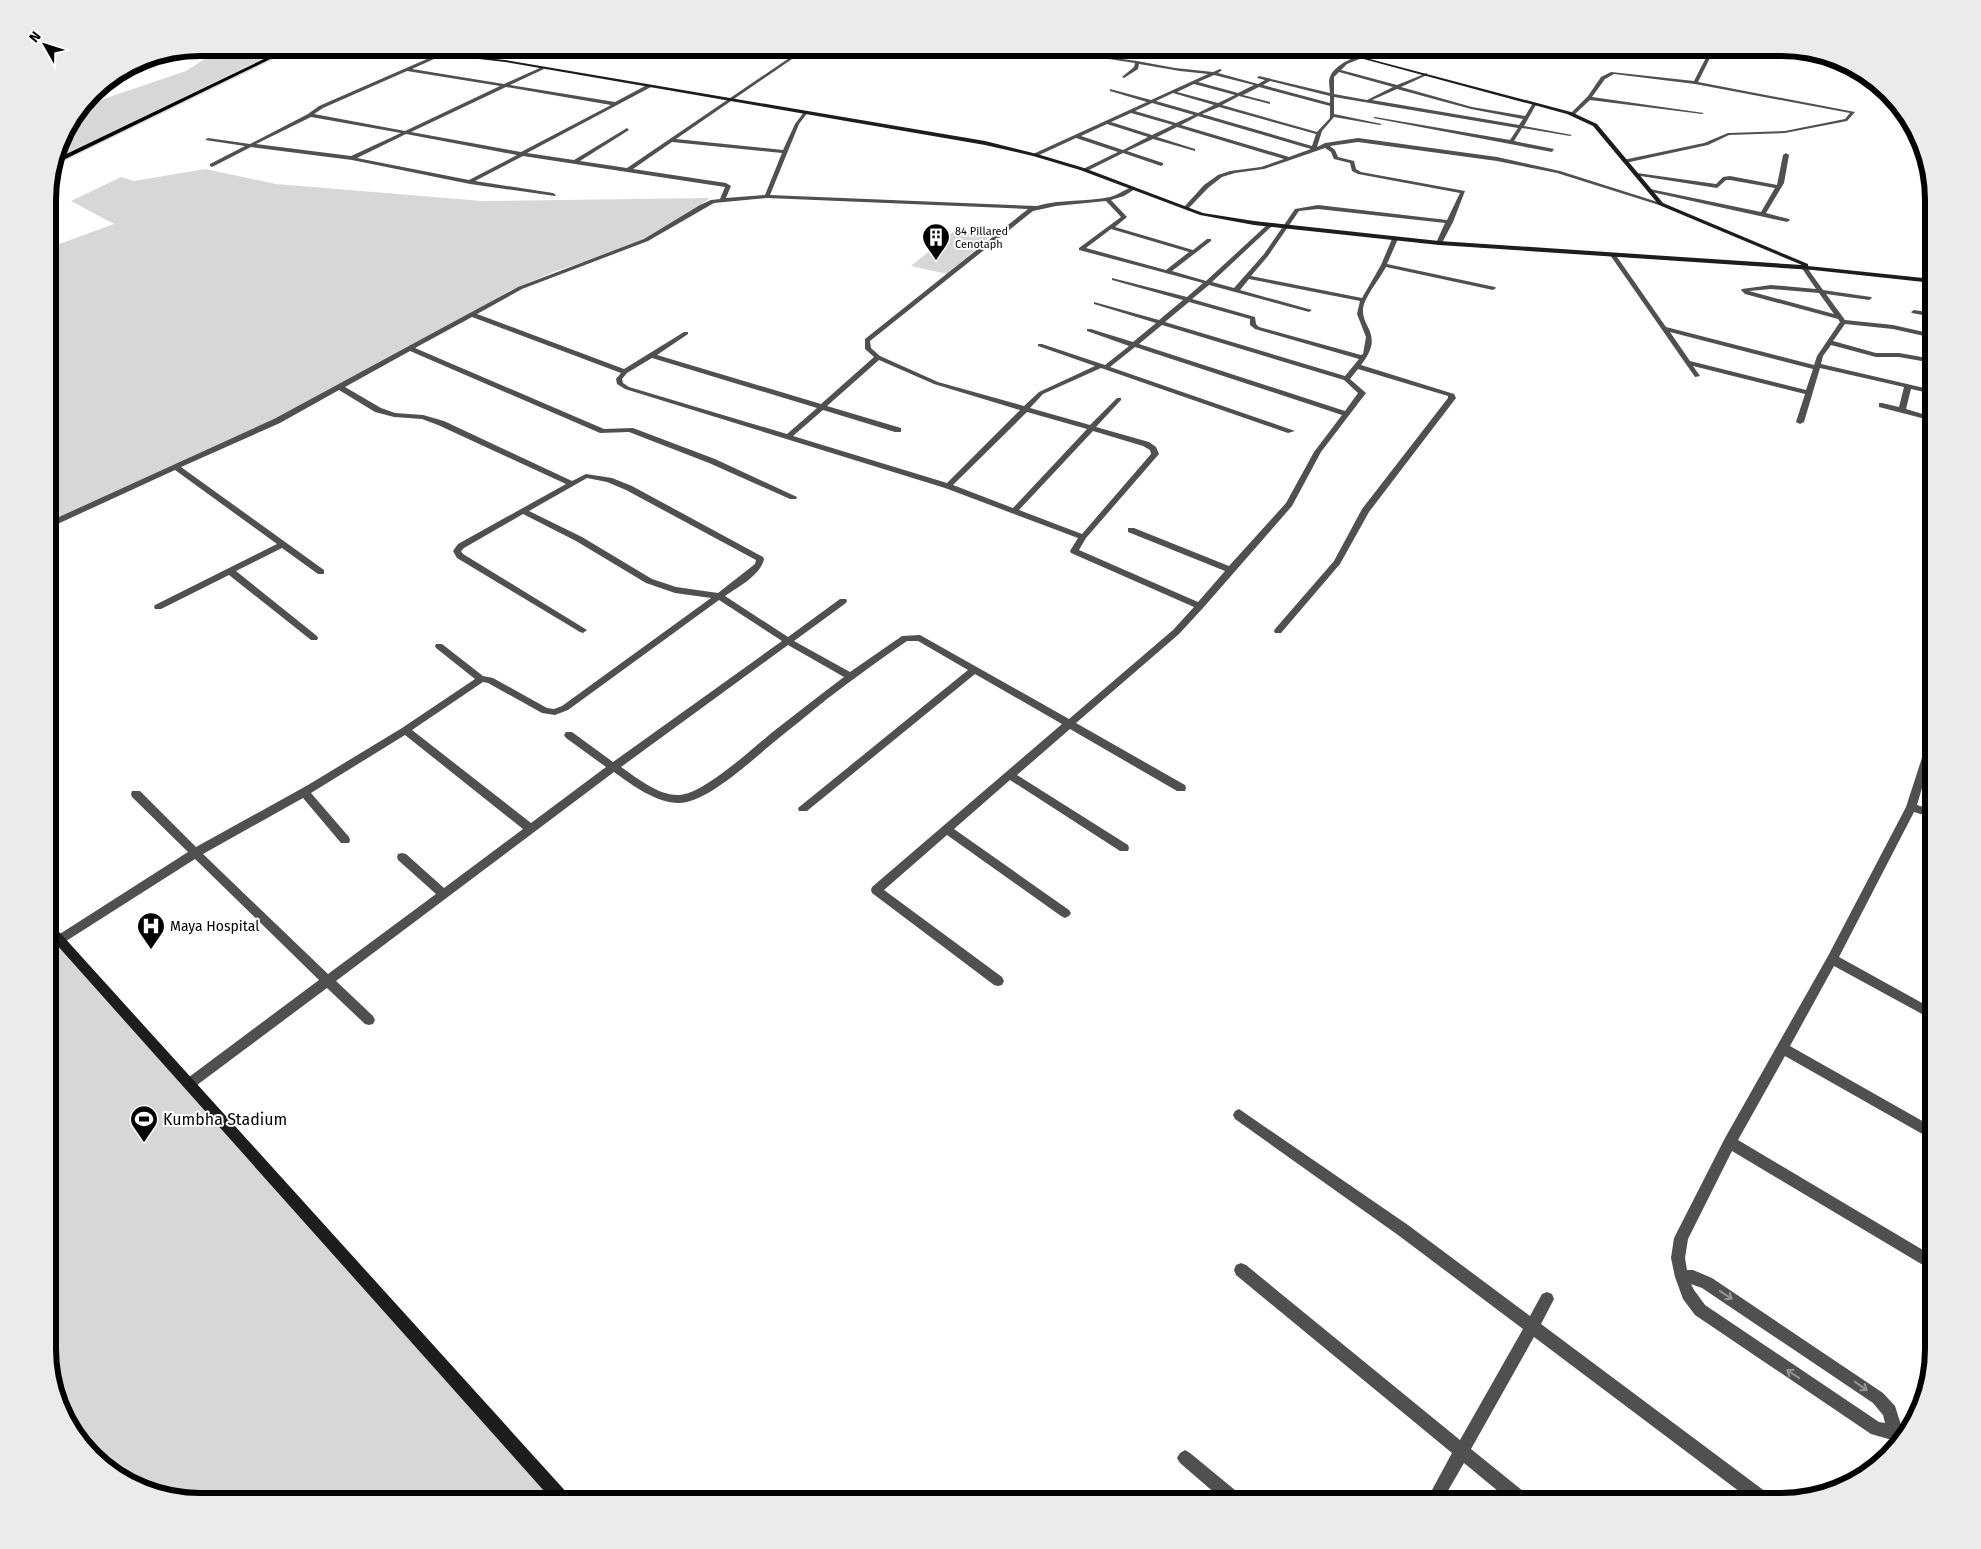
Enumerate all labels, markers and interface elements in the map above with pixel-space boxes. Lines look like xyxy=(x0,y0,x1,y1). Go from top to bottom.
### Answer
north arrow xyxy=(20,20,70,70)
text: N xyxy=(26,28,45,46)
building icon: 84 Pillared Cenotaph xyxy=(921,222,951,261)
place label: 84 Pillared Cenotaph xyxy=(955,225,1008,251)
hospital icon: Maya Hospital xyxy=(136,911,166,950)
place label: Maya Hospital xyxy=(170,918,259,935)
sports icon: Kumbha Stadium xyxy=(129,1104,159,1143)
place label: Kumbha Stadium xyxy=(163,1110,287,1129)
one-way arrow xyxy=(1719,1290,1733,1301)
one-way arrow xyxy=(1786,1369,1800,1379)
one-way arrow xyxy=(1854,1381,1868,1391)

